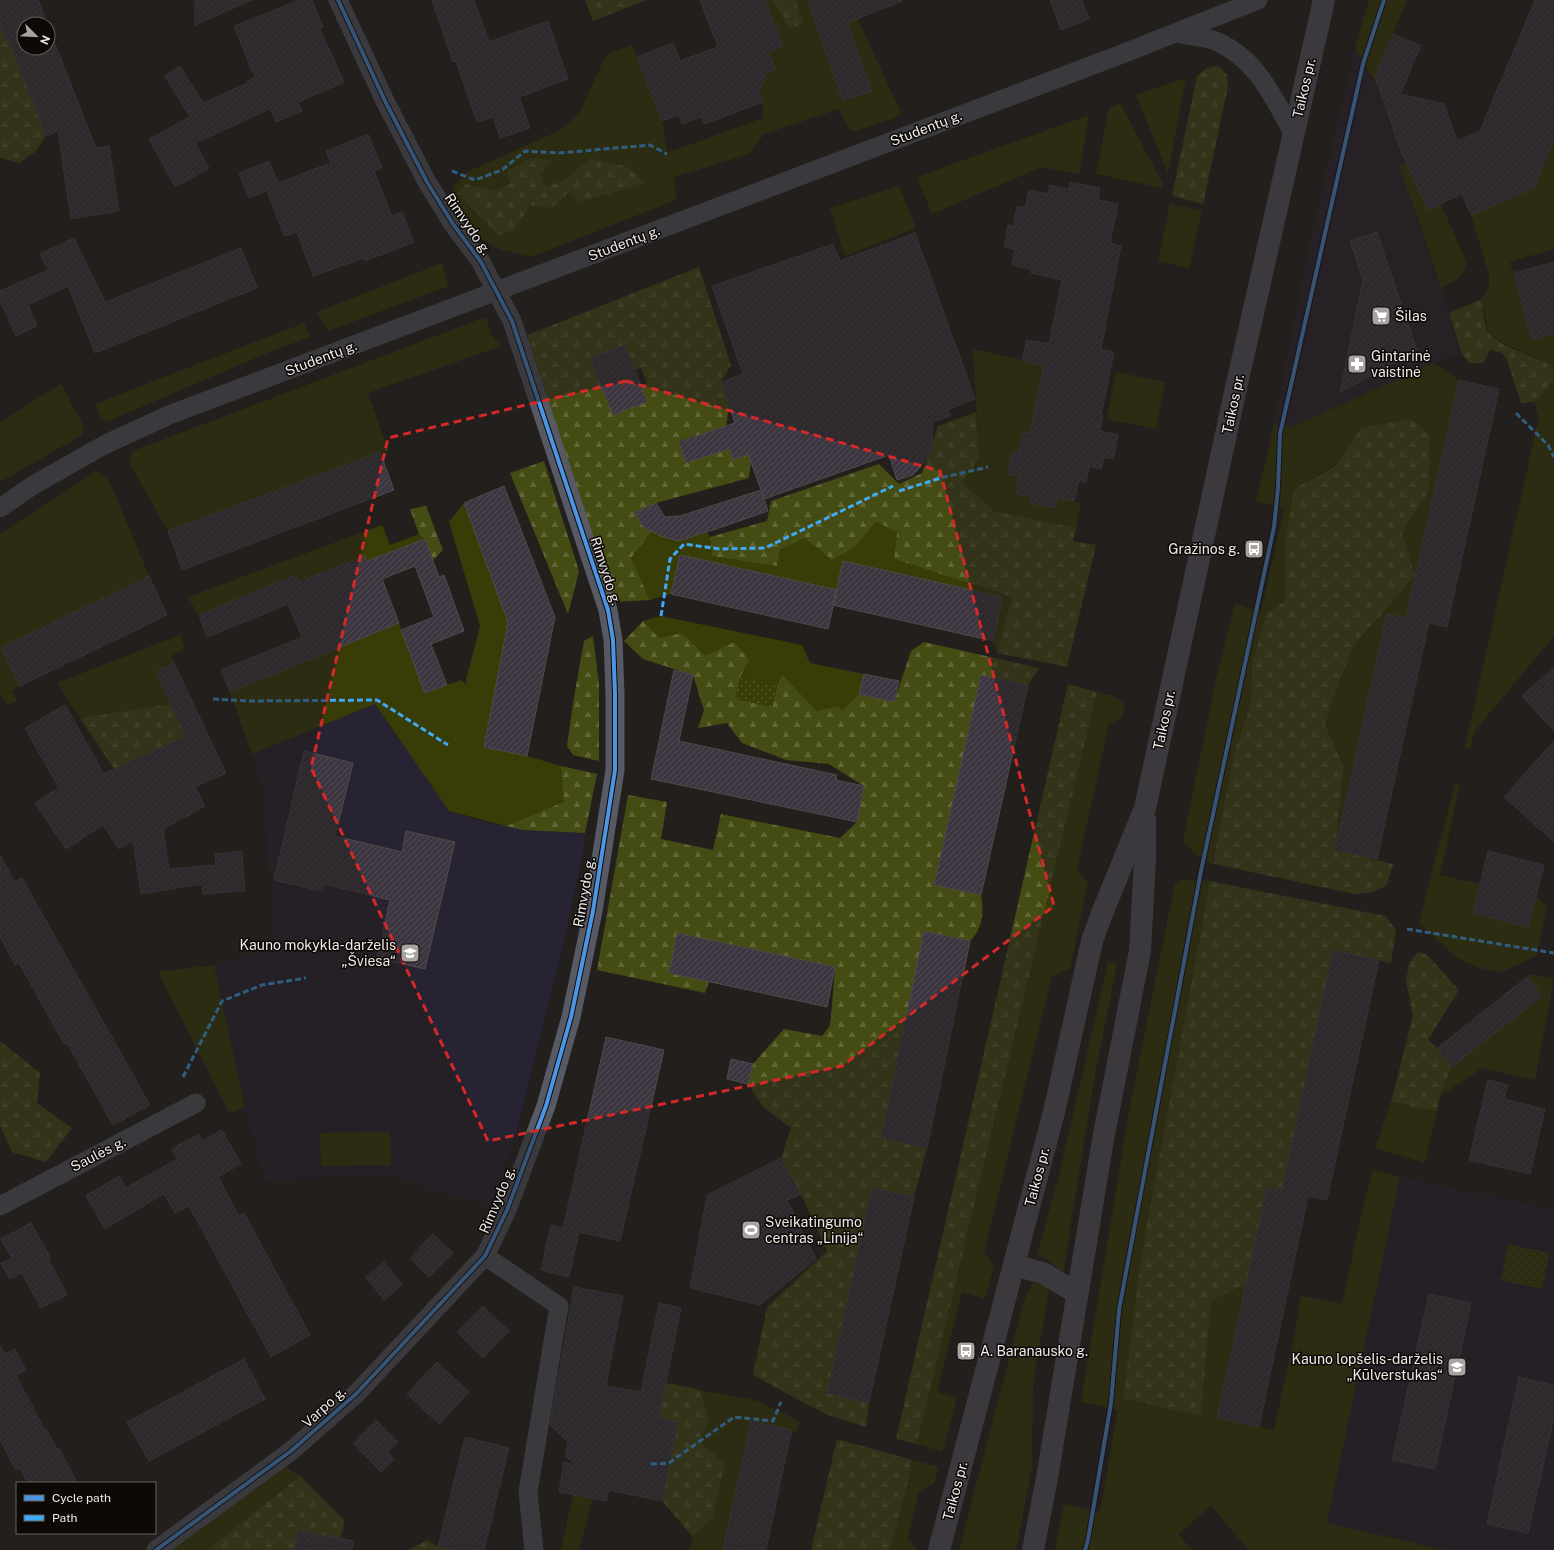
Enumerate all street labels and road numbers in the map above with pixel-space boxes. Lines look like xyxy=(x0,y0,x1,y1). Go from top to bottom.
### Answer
street label: Taikos pr. xyxy=(1289,57,1319,119)
street label: Studentų g. xyxy=(888,107,964,149)
street label: Rimvydo g. xyxy=(442,190,494,258)
street label: Studentų g. xyxy=(586,222,662,264)
street label: Studentų g. xyxy=(283,337,359,379)
street label: Taikos pr. xyxy=(1219,373,1247,435)
street label: Rimvydo g. xyxy=(587,535,625,607)
street label: Taikos pr. xyxy=(1150,689,1178,751)
street label: Rimvydo g. xyxy=(570,856,598,928)
street label: Saulės g. xyxy=(68,1133,128,1175)
street label: Taikos pr. xyxy=(1021,1146,1053,1208)
street label: Rimvydo g. xyxy=(476,1164,518,1236)
street label: Varpo g. xyxy=(299,1383,349,1431)
street label: Taikos pr. xyxy=(939,1460,971,1522)

